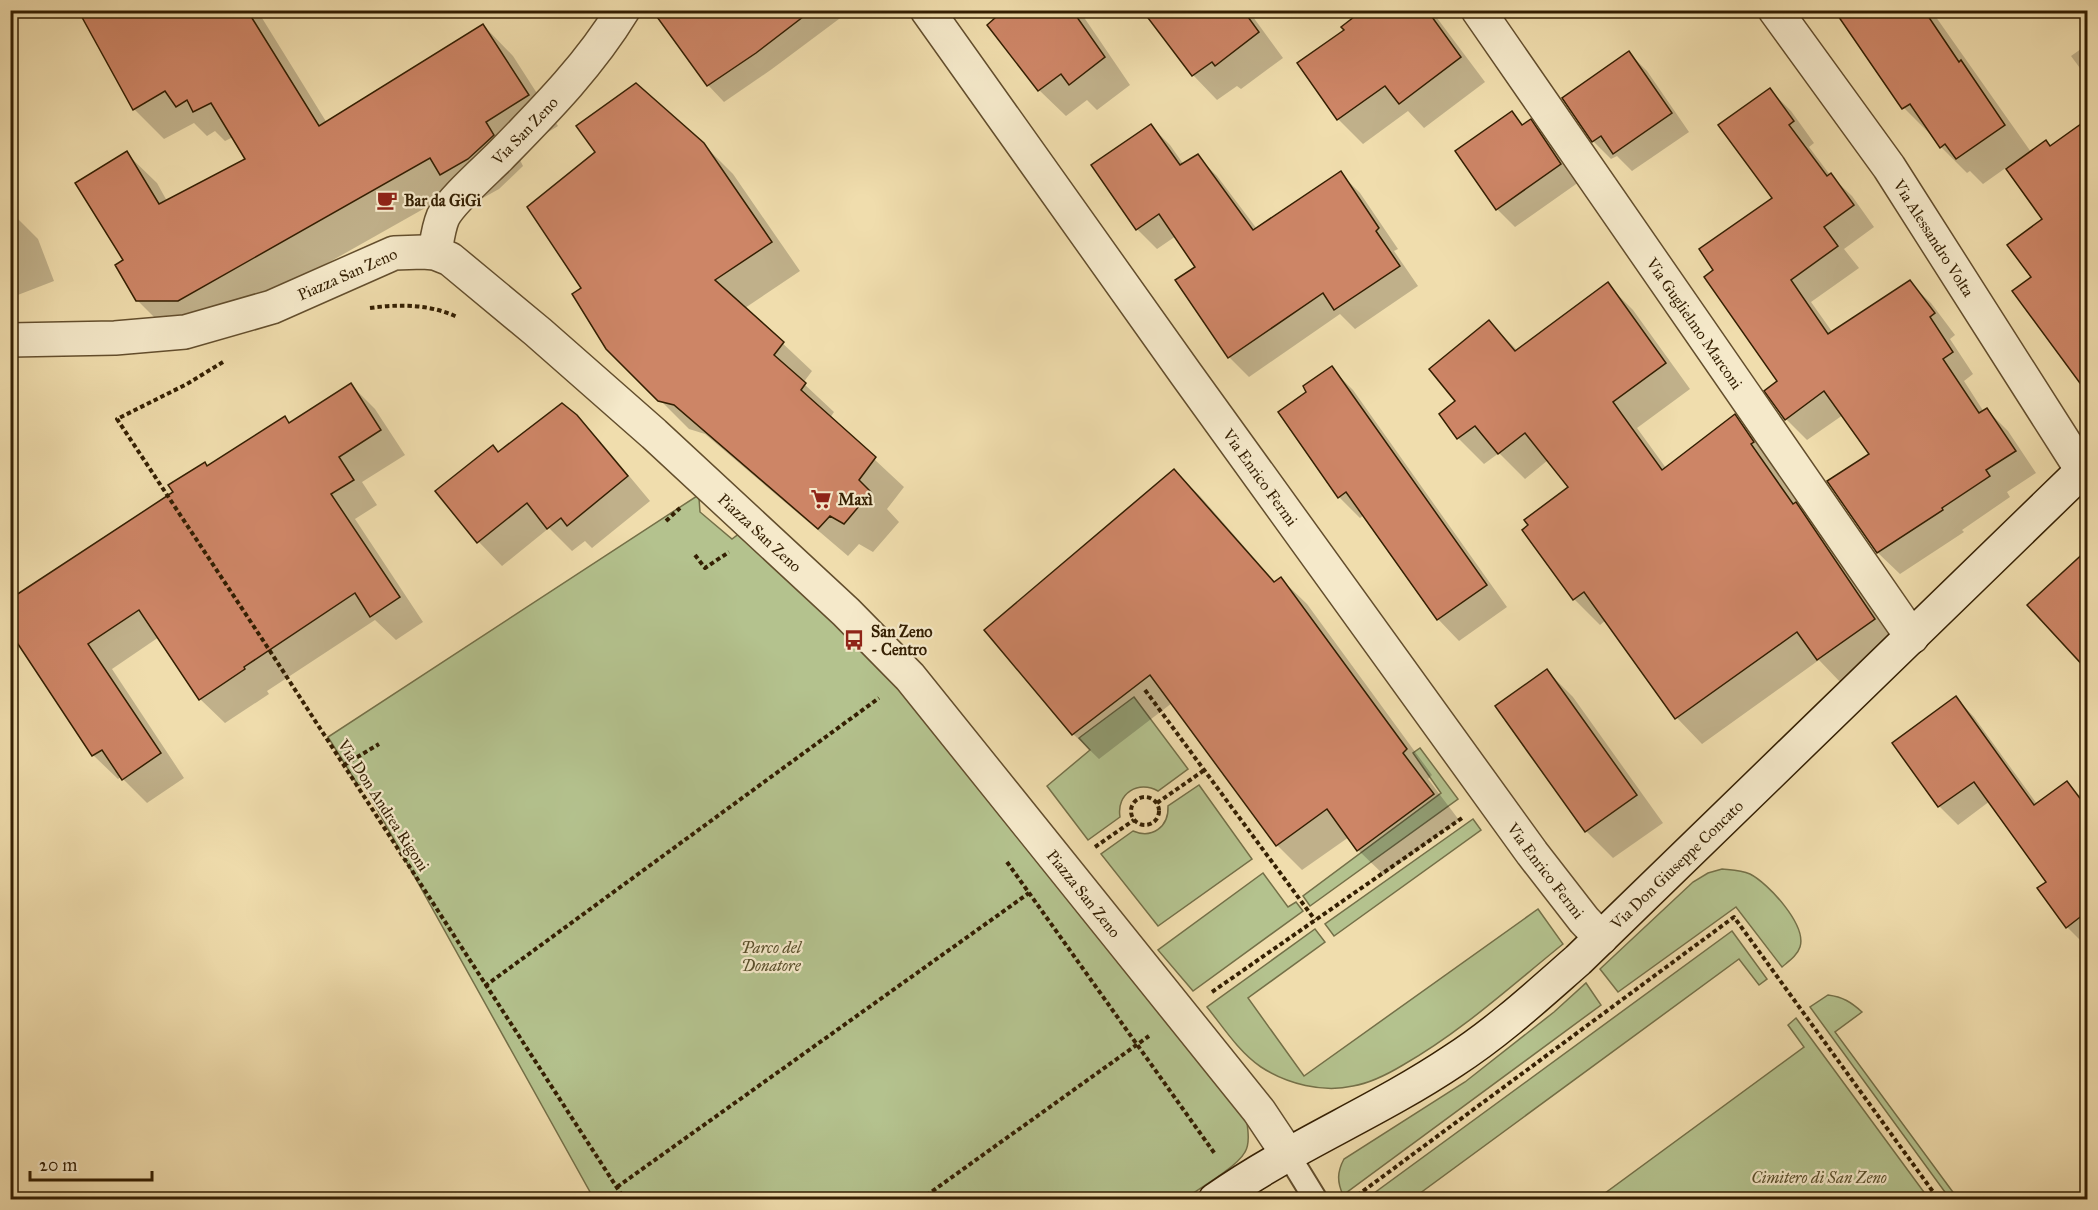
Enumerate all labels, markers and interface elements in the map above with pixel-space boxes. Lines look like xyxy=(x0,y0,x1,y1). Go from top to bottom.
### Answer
street label: Via San Zeno xyxy=(487,93,562,170)
street label: Via Alessandro Volta xyxy=(1889,175,1978,300)
cafe icon: Bar da GiGi xyxy=(375,188,399,212)
place label: Bar da GiGi xyxy=(404,191,482,210)
street label: Piazza San Zeno xyxy=(295,244,400,305)
street label: Via Guglielmo Marconi xyxy=(1642,253,1747,393)
street label: Via Enrico Fermi xyxy=(1218,424,1302,530)
supermarket icon: Maxì xyxy=(809,487,833,511)
street label: Piazza San Zeno xyxy=(714,489,805,576)
place label: Maxì xyxy=(838,490,873,509)
place label: San Zeno - Centro xyxy=(871,622,933,659)
bus stop icon: San Zeno - Centro xyxy=(842,628,866,652)
street label: Via Don Andrea Rigoni xyxy=(333,735,434,876)
street label: Via Don Giuseppe Concato xyxy=(1606,796,1747,934)
street label: Via Enrico Fermi xyxy=(1503,818,1589,923)
street label: Piazza San Zeno xyxy=(1043,846,1125,941)
park label: Parco del Donatore xyxy=(741,938,803,975)
scale bar xyxy=(30,1144,152,1182)
text: 20 m xyxy=(39,1154,77,1176)
park label: Cimitero di San Zeno xyxy=(1751,1168,1887,1187)

